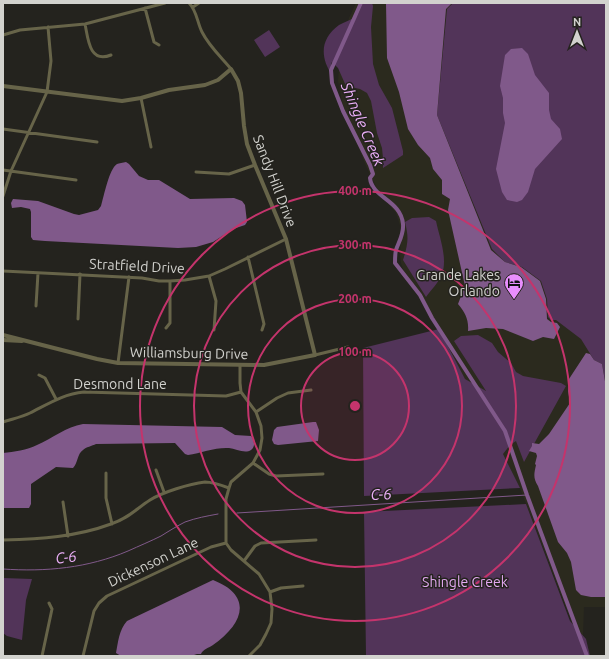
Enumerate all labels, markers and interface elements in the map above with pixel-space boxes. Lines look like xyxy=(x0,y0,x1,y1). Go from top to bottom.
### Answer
north arrow xyxy=(557,12,597,52)
text: N xyxy=(573,16,581,28)
water label: Shingle Creek xyxy=(337,79,388,169)
street label: Sandy Hill Drive xyxy=(250,133,300,229)
text: 400 m xyxy=(338,184,372,197)
text: 300 m xyxy=(338,238,372,251)
street label: Stratfield Drive xyxy=(89,256,185,276)
place label: Grande Lakes Orlando xyxy=(416,267,500,299)
hotel icon: Grande Lakes Orlando xyxy=(503,272,525,300)
text: 200 m xyxy=(338,292,372,305)
street label: Williamsburg Drive xyxy=(130,344,248,362)
text: 100 m xyxy=(338,345,372,358)
street label: Desmond Lane xyxy=(73,376,167,392)
centre of rings xyxy=(348,399,362,413)
water label: C-6 xyxy=(370,485,393,503)
street label: Dickenson Lane xyxy=(105,534,201,590)
water label: C-6 xyxy=(54,547,78,567)
park label: Shingle Creek xyxy=(422,574,508,590)

